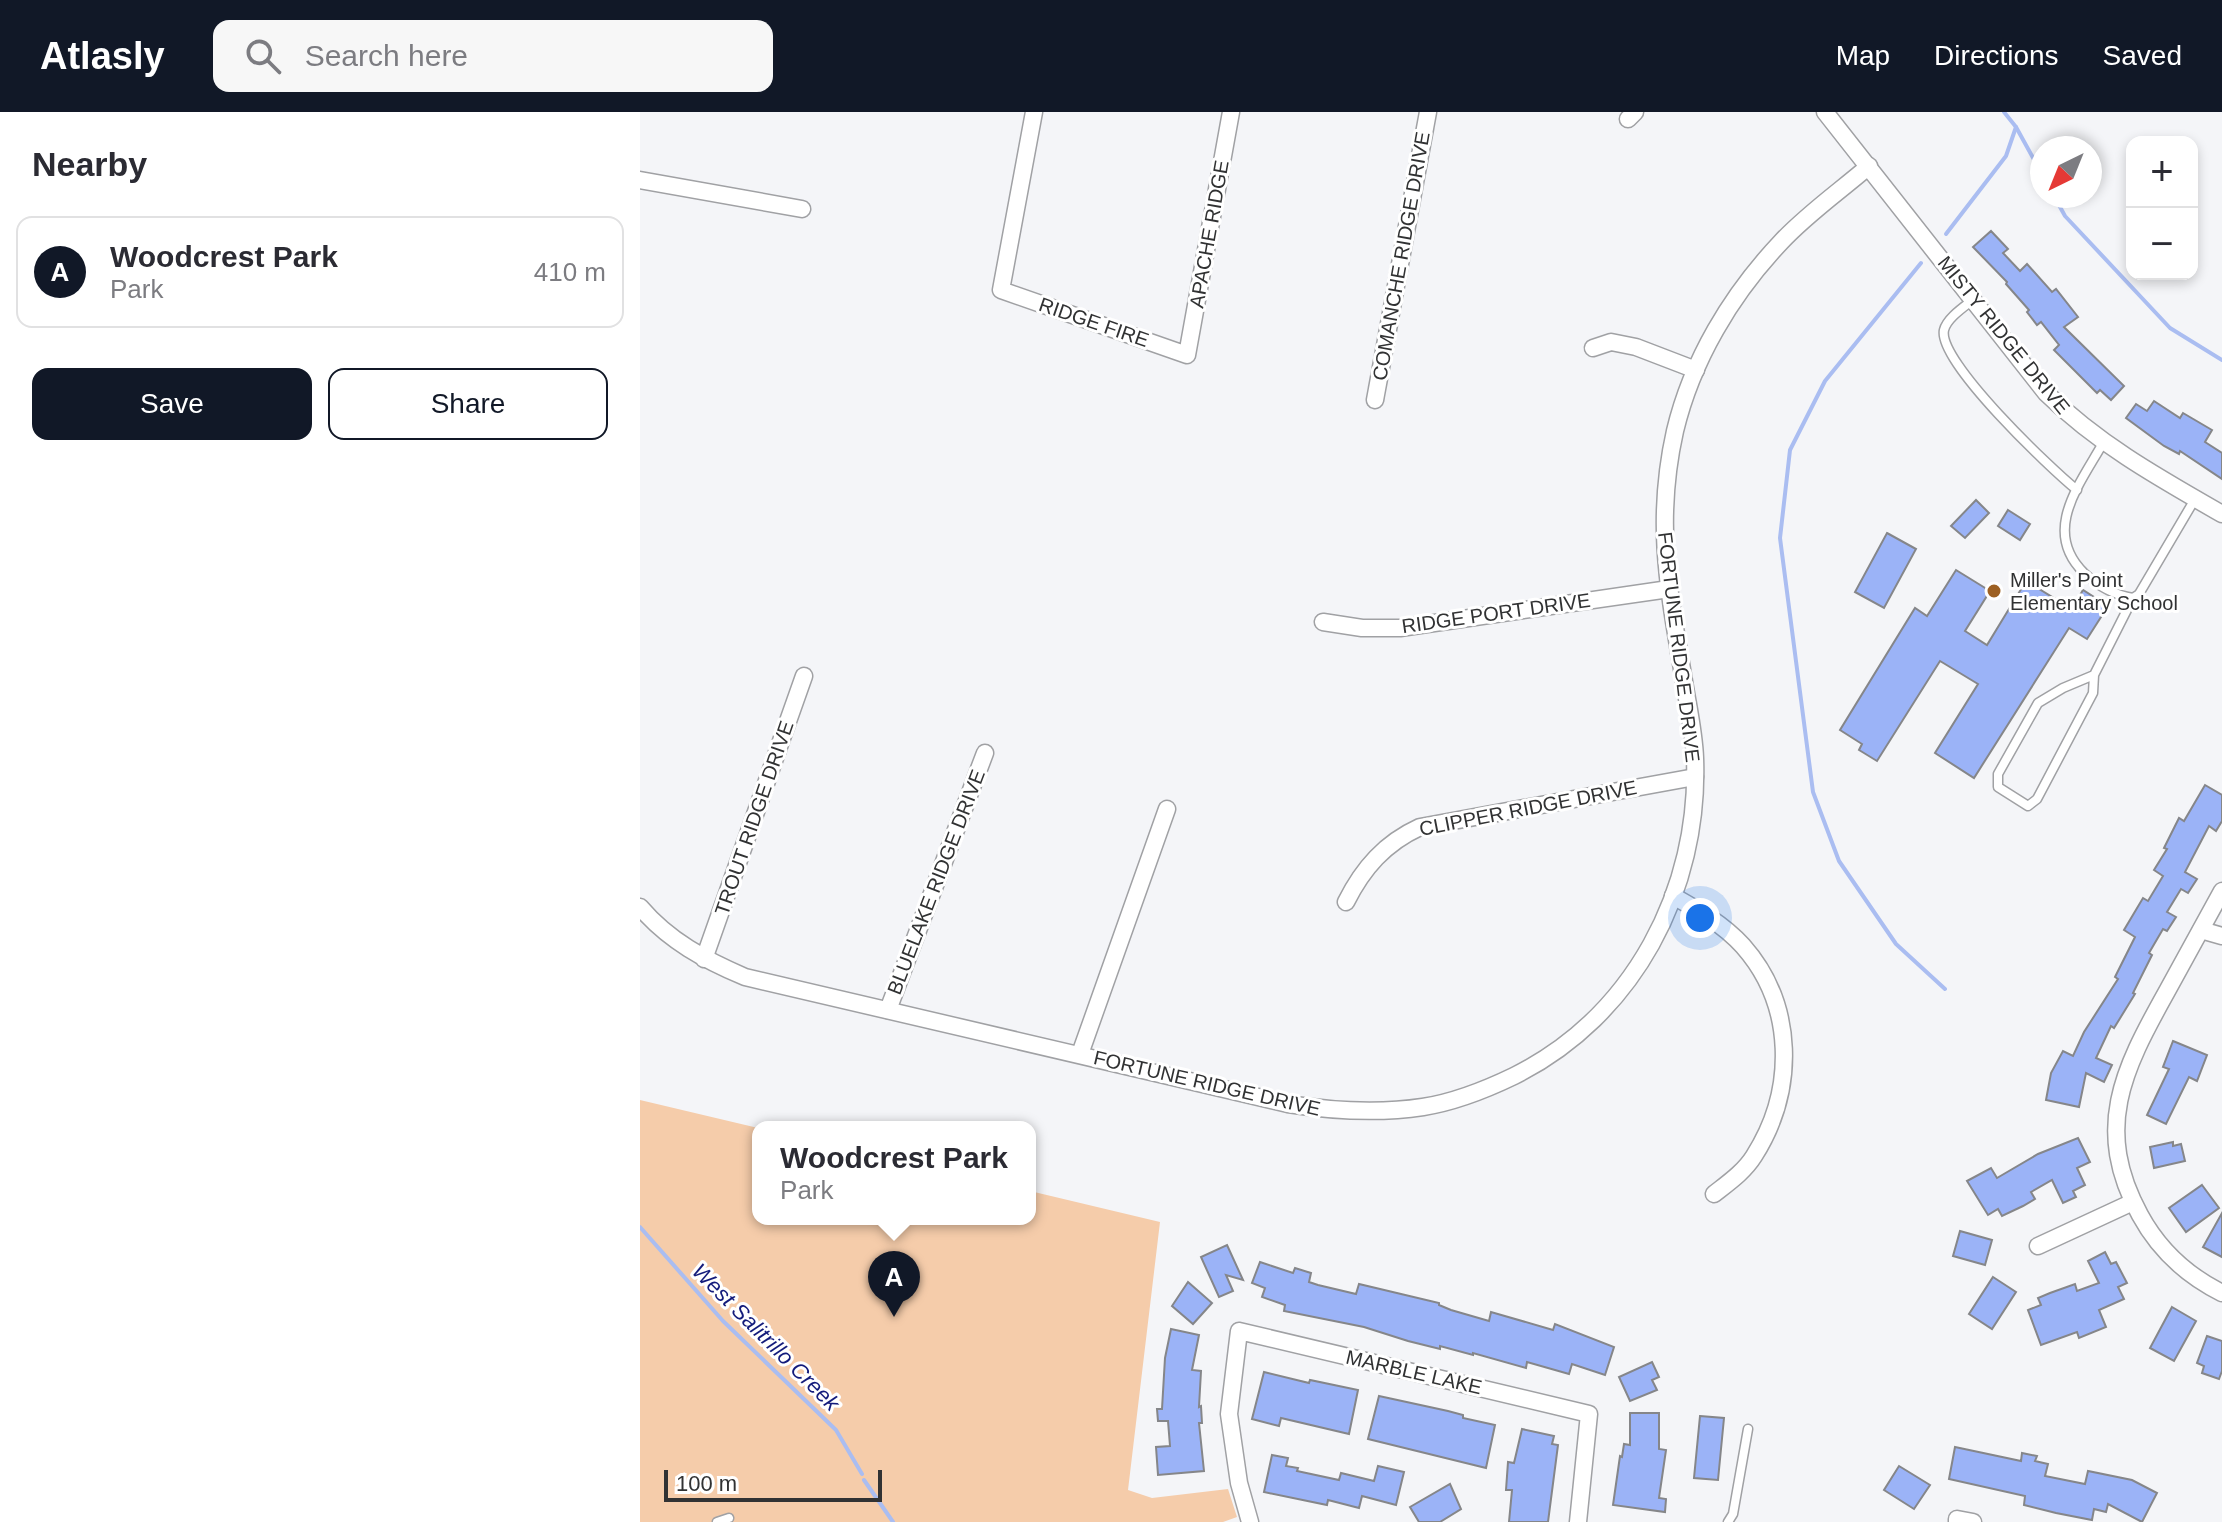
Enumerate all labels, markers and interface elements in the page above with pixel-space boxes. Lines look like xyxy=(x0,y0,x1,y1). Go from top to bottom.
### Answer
search box xyxy=(213,20,773,92)
icon: search xyxy=(241,34,285,78)
text: Atlasly xyxy=(40,35,165,77)
text: Search here xyxy=(305,39,468,72)
text: Map xyxy=(1836,40,1890,71)
text: Directions xyxy=(1934,40,2059,71)
text: Saved xyxy=(2103,40,2182,71)
street label: COMANCHE RIDGE DRIVE xyxy=(1368,130,1434,382)
north arrow xyxy=(2030,136,2102,208)
map controls xyxy=(2126,136,2198,280)
button: + xyxy=(2126,136,2198,208)
text: Nearby xyxy=(32,145,147,183)
street label: APACHE RIDGE xyxy=(1185,158,1233,310)
button: − xyxy=(2126,208,2198,280)
text: Woodcrest Park xyxy=(110,240,338,273)
street label: MISTY RIDGE DRIVE xyxy=(1934,252,2074,418)
text: A xyxy=(51,257,69,287)
text: 410 m xyxy=(534,257,606,287)
text: Park xyxy=(110,274,163,304)
street label: RIDGE FIRE xyxy=(1036,293,1152,351)
button: Save xyxy=(32,368,312,440)
button: Share xyxy=(328,368,608,440)
street label: FORTUNE RIDGE DRIVE xyxy=(1654,531,1704,763)
place label: Miller's Point Elementary School xyxy=(2010,569,2178,614)
marker: Miller's Point Elementary School xyxy=(1985,582,2003,600)
street label: RIDGE PORT DRIVE xyxy=(1400,589,1592,637)
street label: TROUT RIDGE DRIVE xyxy=(710,718,798,918)
street label: BLUELAKE RIDGE DRIVE xyxy=(883,767,989,997)
street label: CLIPPER RIDGE DRIVE xyxy=(1417,776,1639,840)
your location xyxy=(1680,898,1720,938)
street label: FORTUNE RIDGE DRIVE xyxy=(1092,1046,1322,1120)
popup xyxy=(752,1121,1036,1225)
text: Woodcrest Park xyxy=(780,1141,1008,1174)
text: Park xyxy=(780,1175,834,1205)
pin: A xyxy=(868,1251,920,1317)
water label: West Salitrillo Creek xyxy=(687,1258,845,1416)
street label: MARBLE LAKE xyxy=(1344,1346,1484,1398)
scale bar xyxy=(664,1466,882,1502)
text: 100 m xyxy=(676,1471,737,1496)

